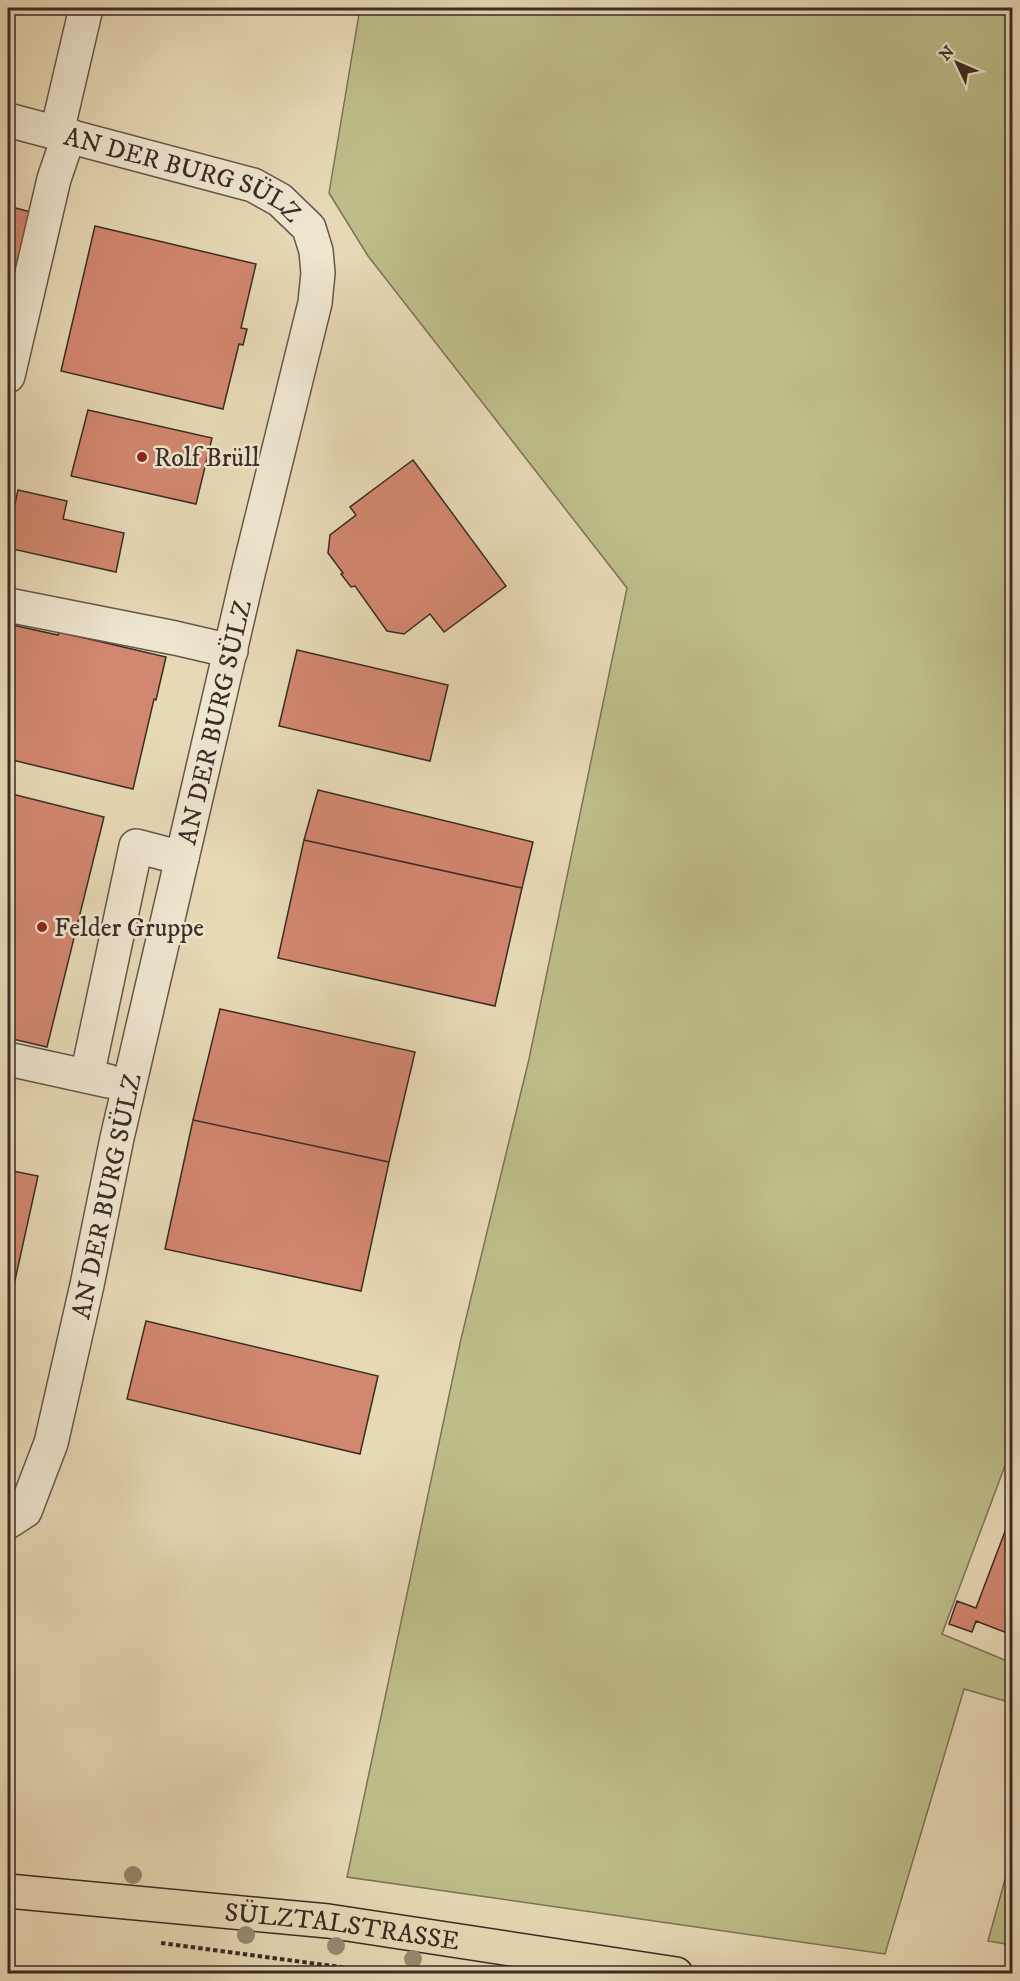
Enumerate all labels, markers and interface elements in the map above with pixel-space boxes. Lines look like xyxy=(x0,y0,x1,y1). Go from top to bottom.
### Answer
north arrow xyxy=(927,33,987,93)
text: N xyxy=(935,42,959,65)
street label: AN DER BURG SÜLZ xyxy=(60,121,308,230)
place label: Rolf Brüll xyxy=(154,442,260,475)
marker: Rolf Brüll xyxy=(135,450,149,464)
street label: AN DER BURG SÜLZ xyxy=(171,597,260,848)
place label: Felder Gruppe xyxy=(54,912,204,945)
marker: Felder Gruppe xyxy=(35,920,49,934)
street label: AN DER BURG SÜLZ xyxy=(65,1070,150,1322)
street label: SÜLZTALSTRASSE xyxy=(223,1896,462,1959)

